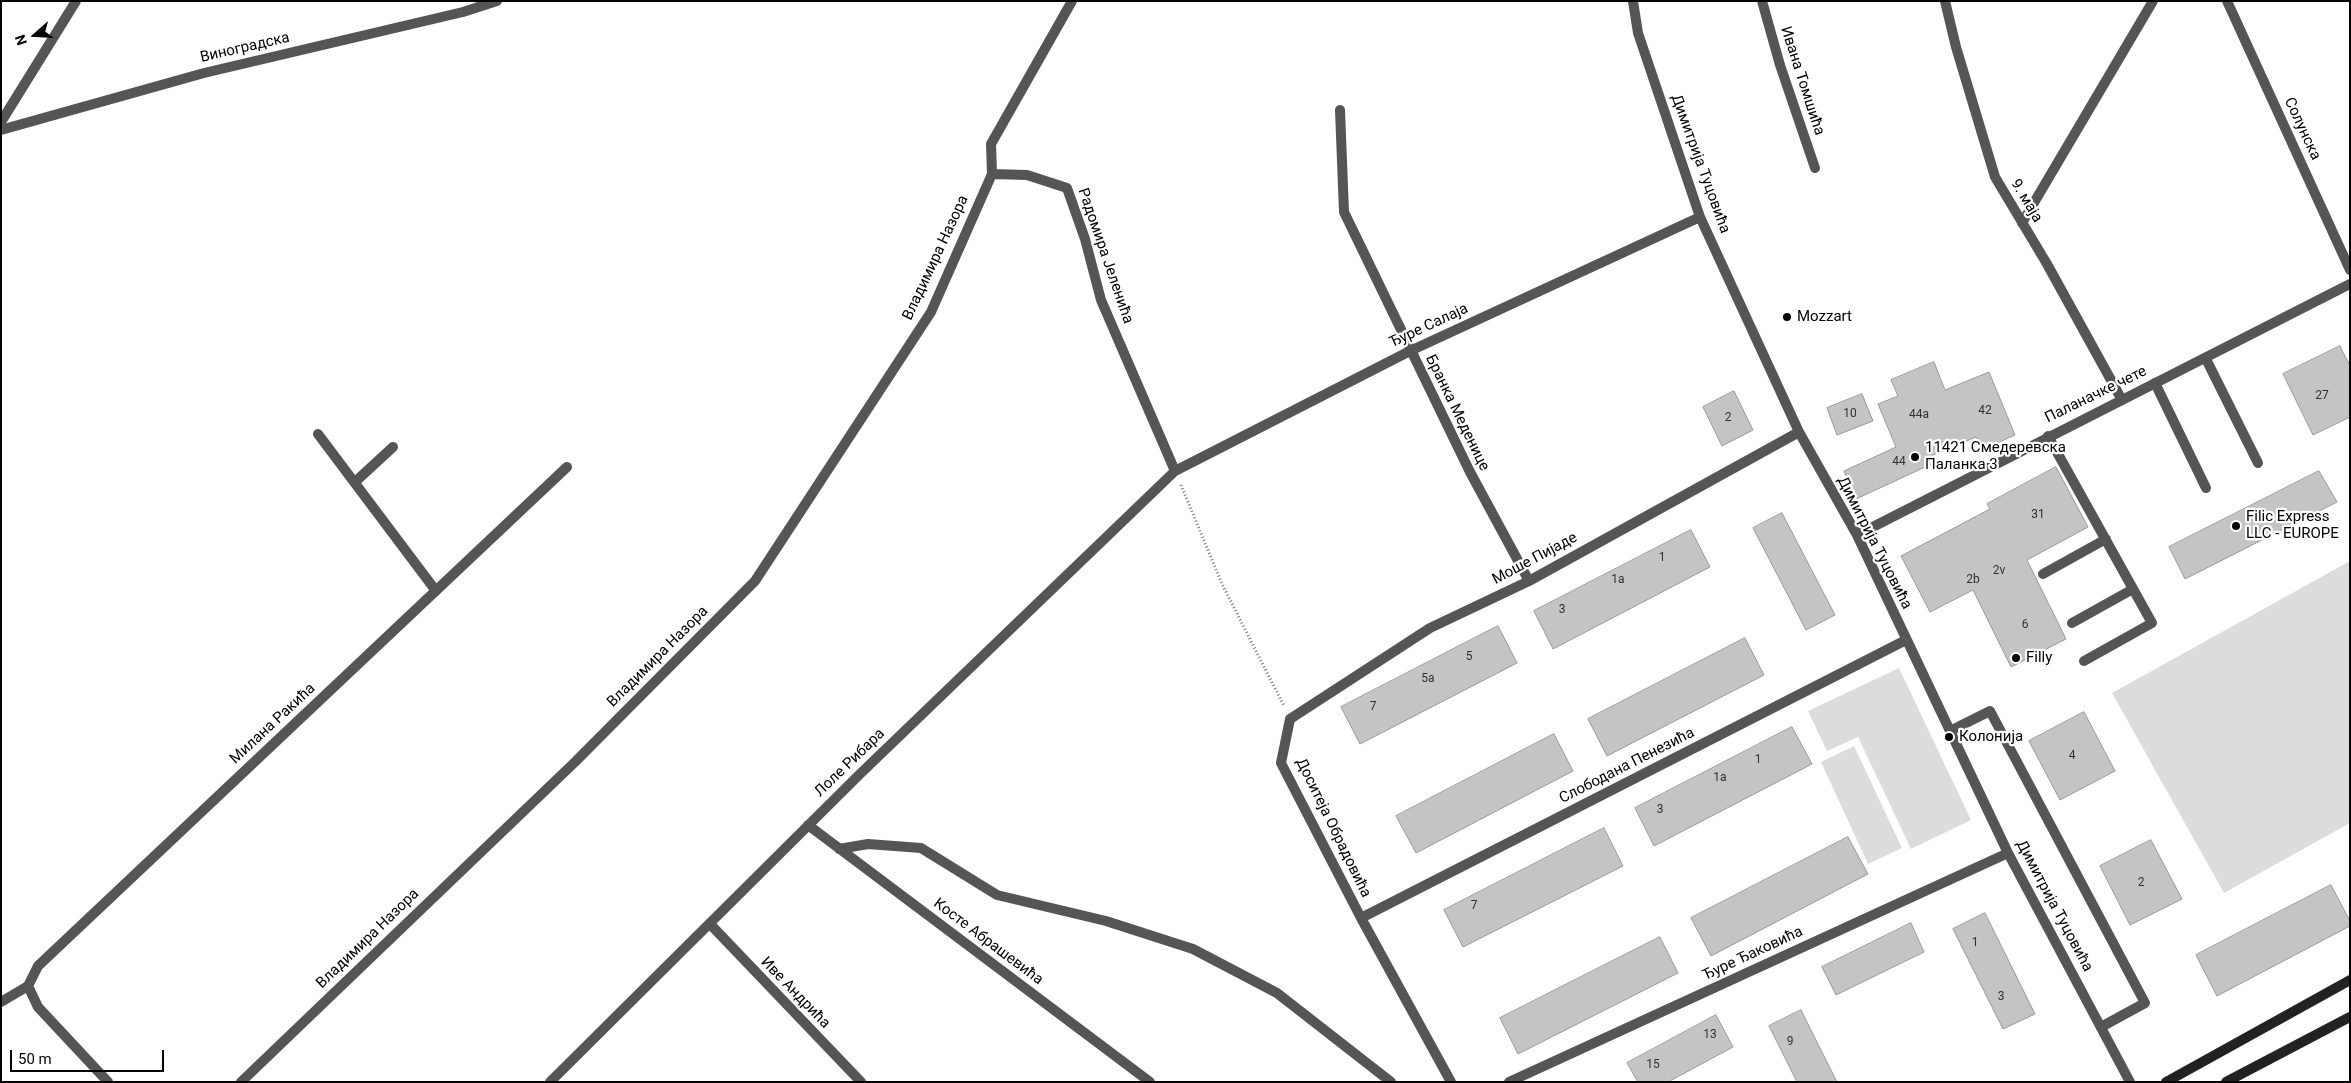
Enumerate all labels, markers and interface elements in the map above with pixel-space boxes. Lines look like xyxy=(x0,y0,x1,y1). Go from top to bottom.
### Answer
north arrow xyxy=(10,10,60,60)
street label: Ивана Томшића xyxy=(1776,24,1828,138)
street label: Виноградска xyxy=(199,29,291,67)
text: N xyxy=(12,33,30,47)
street label: Димитрија Туцовића xyxy=(1667,92,1733,236)
street label: Солунска xyxy=(2280,95,2324,163)
street label: 9. маја xyxy=(2006,176,2046,226)
street label: Радомира Јеленића xyxy=(1073,186,1137,326)
street label: Владимира Назора xyxy=(899,193,973,323)
street label: Ђуре Салаја xyxy=(1387,300,1471,352)
place label: Mozzart xyxy=(1797,308,1852,326)
marker: Mozzart xyxy=(1781,311,1793,323)
street label: Бранка Меденице xyxy=(1421,352,1493,474)
street label: Паланачке чете xyxy=(2042,363,2150,427)
house number: 27 xyxy=(2315,389,2329,403)
house number: 42 xyxy=(1978,404,1992,418)
house number: 10 xyxy=(1843,407,1857,421)
house number: 44a xyxy=(1909,408,1929,422)
house number: 2 xyxy=(1725,411,1731,425)
place label: 11421 Смедеревска Паланка 3 xyxy=(1925,439,2066,474)
marker: 11421 Смедеревска Паланка 3 xyxy=(1909,451,1921,463)
house number: 44 xyxy=(1892,455,1906,469)
street label: Димитрија Туцовића xyxy=(1833,474,1915,612)
house number: 31 xyxy=(2031,508,2045,522)
place label: Filic Express LLC - EUROPE xyxy=(2246,508,2339,543)
marker: Filic Express LLC - EUROPE xyxy=(2230,520,2242,532)
street label: Моше Пијаде xyxy=(1489,529,1581,589)
house number: 1 xyxy=(1659,551,1665,565)
house number: 2v xyxy=(1993,564,2005,578)
house number: 1a xyxy=(1611,573,1625,587)
house number: 2b xyxy=(1966,573,1980,587)
street label: Владимира Назора xyxy=(604,603,712,711)
house number: 3 xyxy=(1559,603,1565,617)
house number: 6 xyxy=(2022,618,2028,632)
place label: Filly xyxy=(2026,649,2052,667)
house number: 5 xyxy=(1466,650,1472,664)
marker: Filly xyxy=(2010,652,2022,664)
house number: 5a xyxy=(1421,672,1435,686)
street label: Милана Ракића xyxy=(227,680,319,768)
house number: 7 xyxy=(1370,700,1376,714)
street label: Слободана Пенезића xyxy=(1556,724,1698,808)
street label: Лоле Рибара xyxy=(811,725,889,801)
place label: Колонија xyxy=(1959,728,2023,746)
marker: Колонија xyxy=(1943,731,1955,743)
house number: 4 xyxy=(2069,749,2075,763)
house number: 1 xyxy=(1755,753,1761,767)
street label: Доситеја Обрадовића xyxy=(1291,755,1375,901)
house number: 1a xyxy=(1713,771,1727,785)
house number: 3 xyxy=(1657,803,1663,817)
street label: Димитрија Туцовића xyxy=(2012,837,2096,975)
house number: 2 xyxy=(2138,876,2144,890)
street label: Владимира Назора xyxy=(313,885,423,993)
street label: Косте Абрашевића xyxy=(930,895,1046,989)
house number: 7 xyxy=(1471,899,1477,913)
street label: Ђуре Ђаковића xyxy=(1700,923,1806,985)
house number: 1 xyxy=(1972,936,1978,950)
street label: Иве Андрића xyxy=(757,954,833,1032)
house number: 3 xyxy=(1998,990,2004,1004)
house number: 13 xyxy=(1703,1028,1717,1042)
house number: 9 xyxy=(1787,1035,1793,1049)
scale bar xyxy=(12,1040,166,1072)
text: 50 m xyxy=(18,1050,52,1068)
house number: 15 xyxy=(1646,1058,1660,1072)

